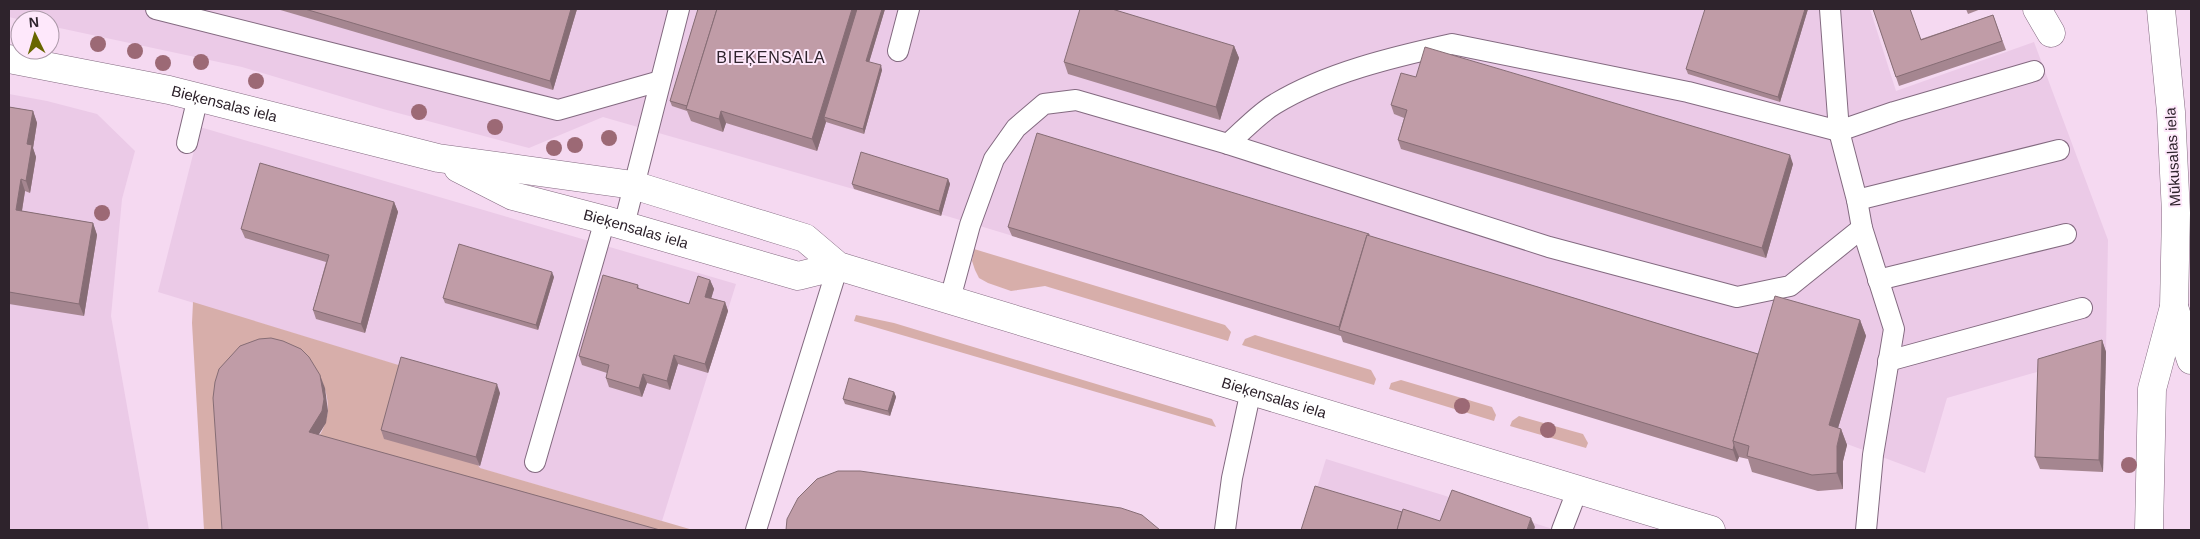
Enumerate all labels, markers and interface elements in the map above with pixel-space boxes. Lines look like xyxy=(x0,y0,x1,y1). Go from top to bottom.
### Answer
north arrow xyxy=(10,10,60,60)
text: N xyxy=(28,14,40,30)
district label: BIEĶENSALA xyxy=(716,49,826,66)
street label: Bieķensalas iela xyxy=(170,82,280,125)
street label: Mūkusalas iela xyxy=(2161,106,2184,207)
street label: Bieķensalas iela xyxy=(582,206,691,252)
street label: Bieķensalas iela xyxy=(1220,374,1329,421)

